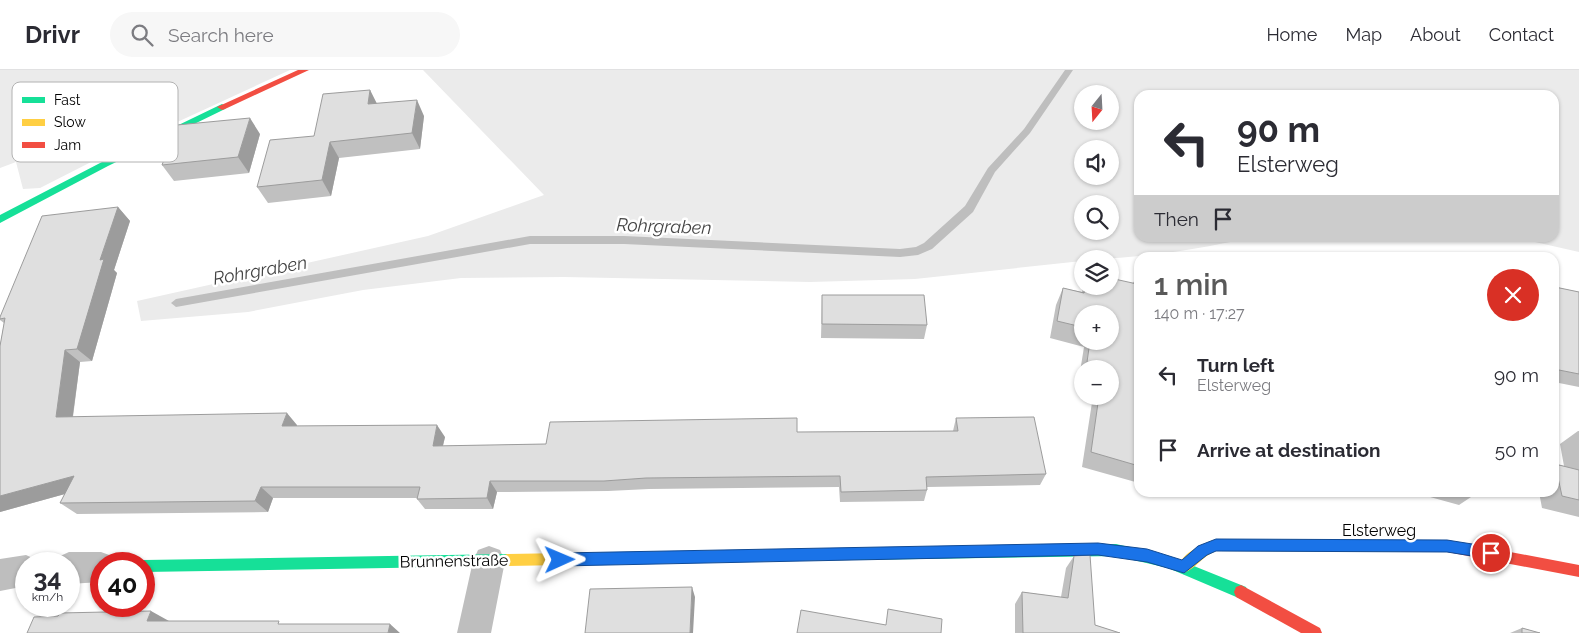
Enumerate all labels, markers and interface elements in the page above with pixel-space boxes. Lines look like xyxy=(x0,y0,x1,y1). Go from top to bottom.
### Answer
search box xyxy=(110,12,460,57)
text: Drivr xyxy=(25,20,80,49)
icon: search xyxy=(128,21,156,49)
text: Search here xyxy=(168,24,274,46)
text: Home xyxy=(1266,24,1317,45)
text: Map xyxy=(1345,24,1382,45)
text: About xyxy=(1410,24,1461,45)
text: Contact xyxy=(1489,24,1554,45)
legend xyxy=(12,82,178,162)
north arrow xyxy=(1074,85,1119,130)
map controls xyxy=(1074,85,1119,405)
text: Fast xyxy=(54,92,81,108)
text: 90 m xyxy=(1237,109,1320,150)
icon: left xyxy=(1154,110,1219,175)
text: Slow xyxy=(54,114,86,130)
text: Jam xyxy=(54,137,81,153)
button: sound xyxy=(1074,140,1119,185)
text: Elsterweg xyxy=(1237,151,1339,177)
button: search xyxy=(1074,195,1119,240)
icon: arrive xyxy=(1209,205,1237,233)
text: Then xyxy=(1154,208,1199,230)
water label: Rohrgraben xyxy=(616,214,712,238)
button: layers xyxy=(1074,250,1119,295)
water label: Rohrgraben xyxy=(211,251,309,289)
text: 1 min xyxy=(1154,267,1229,302)
button: close xyxy=(1487,269,1539,321)
text: 140 m · 17:27 xyxy=(1154,304,1245,323)
button: + xyxy=(1074,305,1119,350)
text: Turn left xyxy=(1197,354,1274,376)
button: − xyxy=(1074,360,1119,405)
icon: left xyxy=(1154,361,1182,389)
text: 90 m xyxy=(1494,364,1539,386)
text: Elsterweg xyxy=(1197,376,1271,395)
icon: arrive xyxy=(1154,436,1182,464)
text: Arrive at destination xyxy=(1197,439,1381,461)
text: 50 m xyxy=(1495,439,1539,461)
street label: Elsterweg xyxy=(1342,521,1416,540)
pin xyxy=(1470,532,1512,574)
position arrow xyxy=(533,533,585,585)
icon: arrive xyxy=(1477,539,1505,567)
street label: Brunnenstraße xyxy=(399,551,509,571)
speed limit sign: 40 xyxy=(90,552,155,617)
text: 34 xyxy=(33,563,62,593)
text: km/h xyxy=(32,590,63,604)

